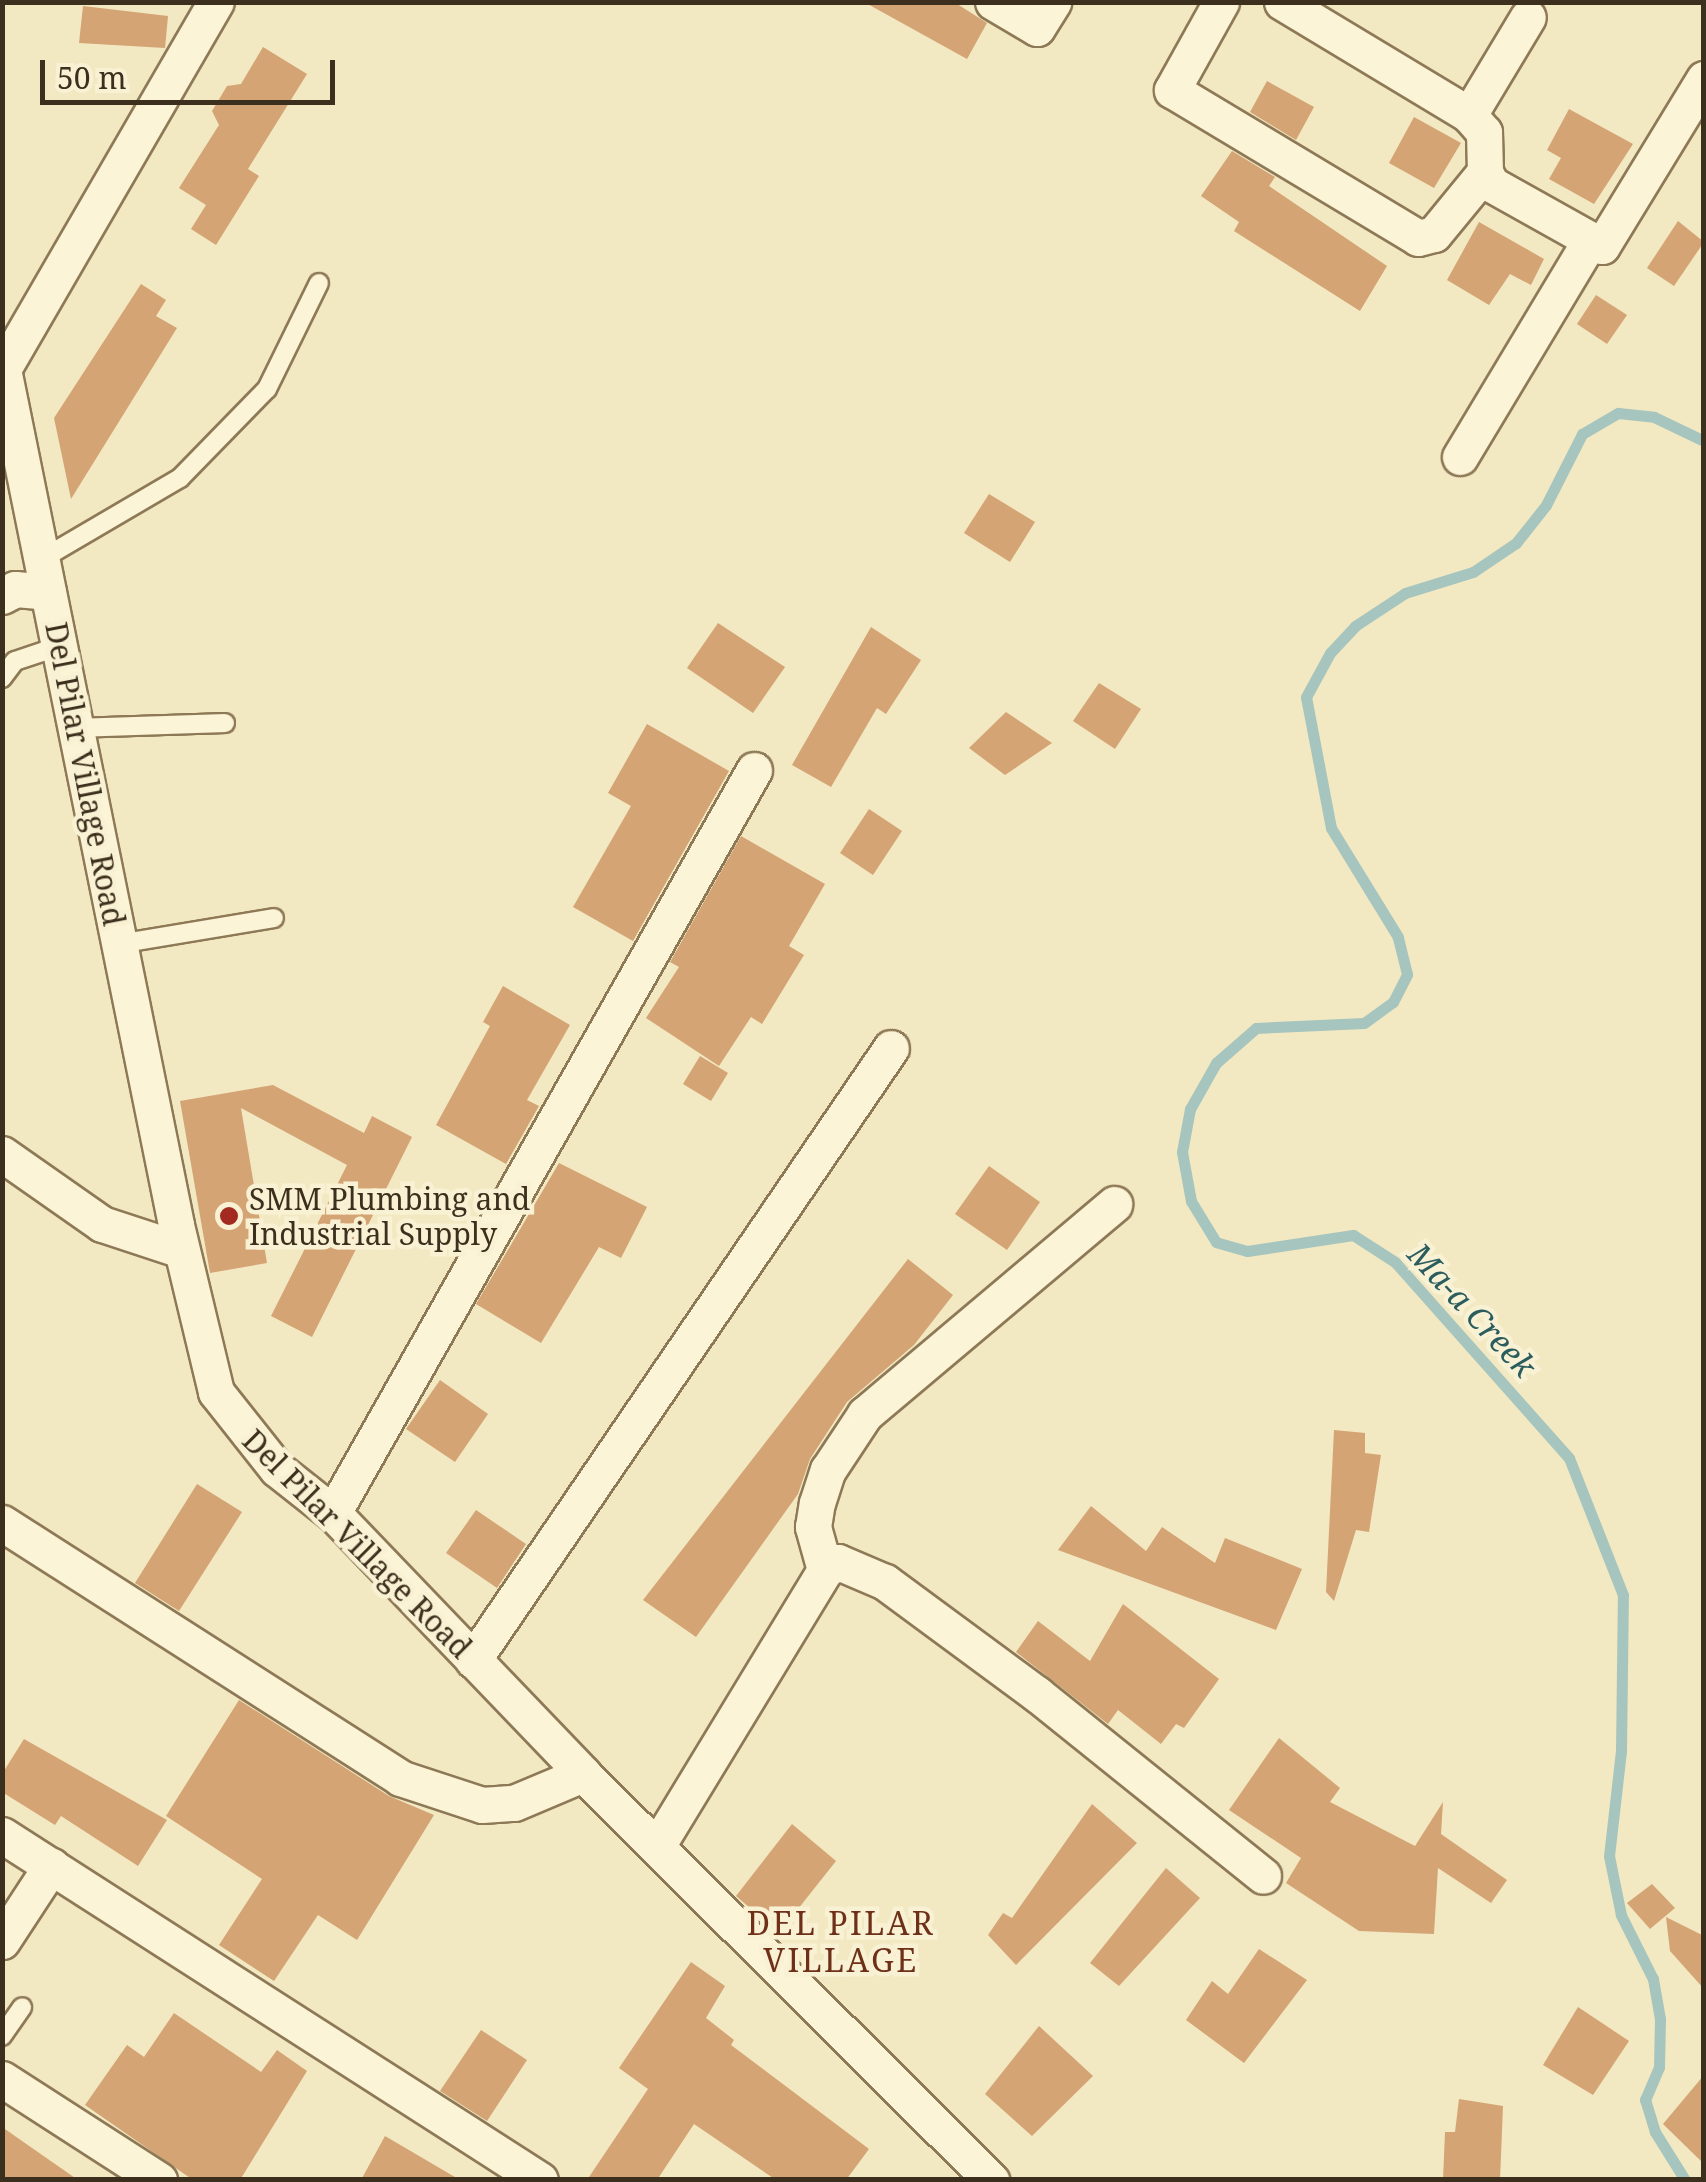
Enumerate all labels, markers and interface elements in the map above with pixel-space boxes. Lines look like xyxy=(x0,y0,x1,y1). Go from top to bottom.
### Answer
scale bar xyxy=(45,40,340,102)
text: 50 m xyxy=(57,57,127,98)
street label: Del Pilar Village Road xyxy=(38,619,132,929)
place label: SMM Plumbing and Industrial Supply xyxy=(249,1181,530,1252)
marker: SMM Plumbing and Industrial Supply xyxy=(218,1205,240,1227)
water label: Ma-a Creek xyxy=(1400,1235,1544,1385)
street label: Del Pilar Village Road xyxy=(235,1422,479,1666)
district label: DEL PILAR VILLAGE xyxy=(747,1905,935,1980)

